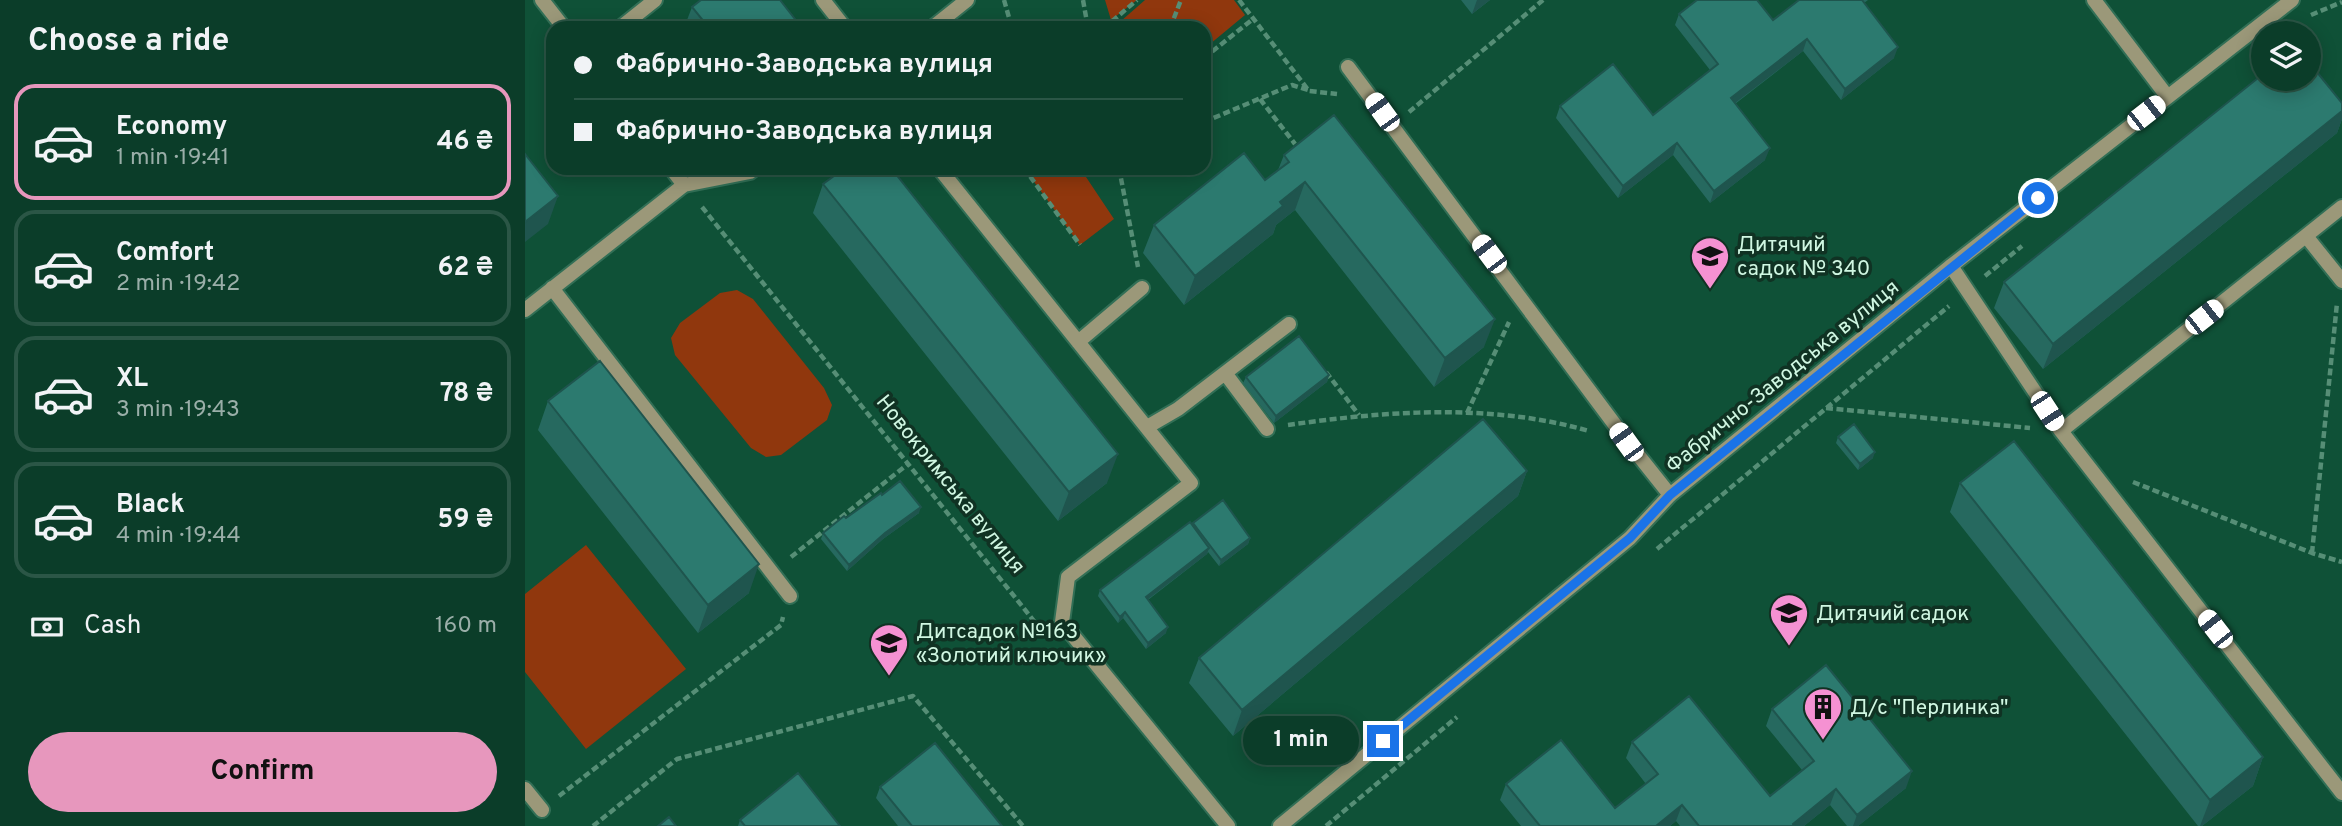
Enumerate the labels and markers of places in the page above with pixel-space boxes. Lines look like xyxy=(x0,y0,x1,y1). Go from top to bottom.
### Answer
place label: Дитячий садок № 340 xyxy=(1737,232,1870,283)
school or university icon: Дитячий садок № 340 xyxy=(1689,235,1731,290)
school or university icon: Дитячий садок xyxy=(1768,592,1810,647)
place label: Дитячий садок xyxy=(1816,601,1969,628)
place label: Дитсадок №163 «Золотий ключик» xyxy=(916,619,1106,670)
school or university icon: Дитсадок №163 «Золотий ключик» xyxy=(868,622,910,677)
building icon: Д/с "Перлинка" xyxy=(1802,686,1844,741)
place label: Д/с "Перлинка" xyxy=(1850,695,2008,722)

